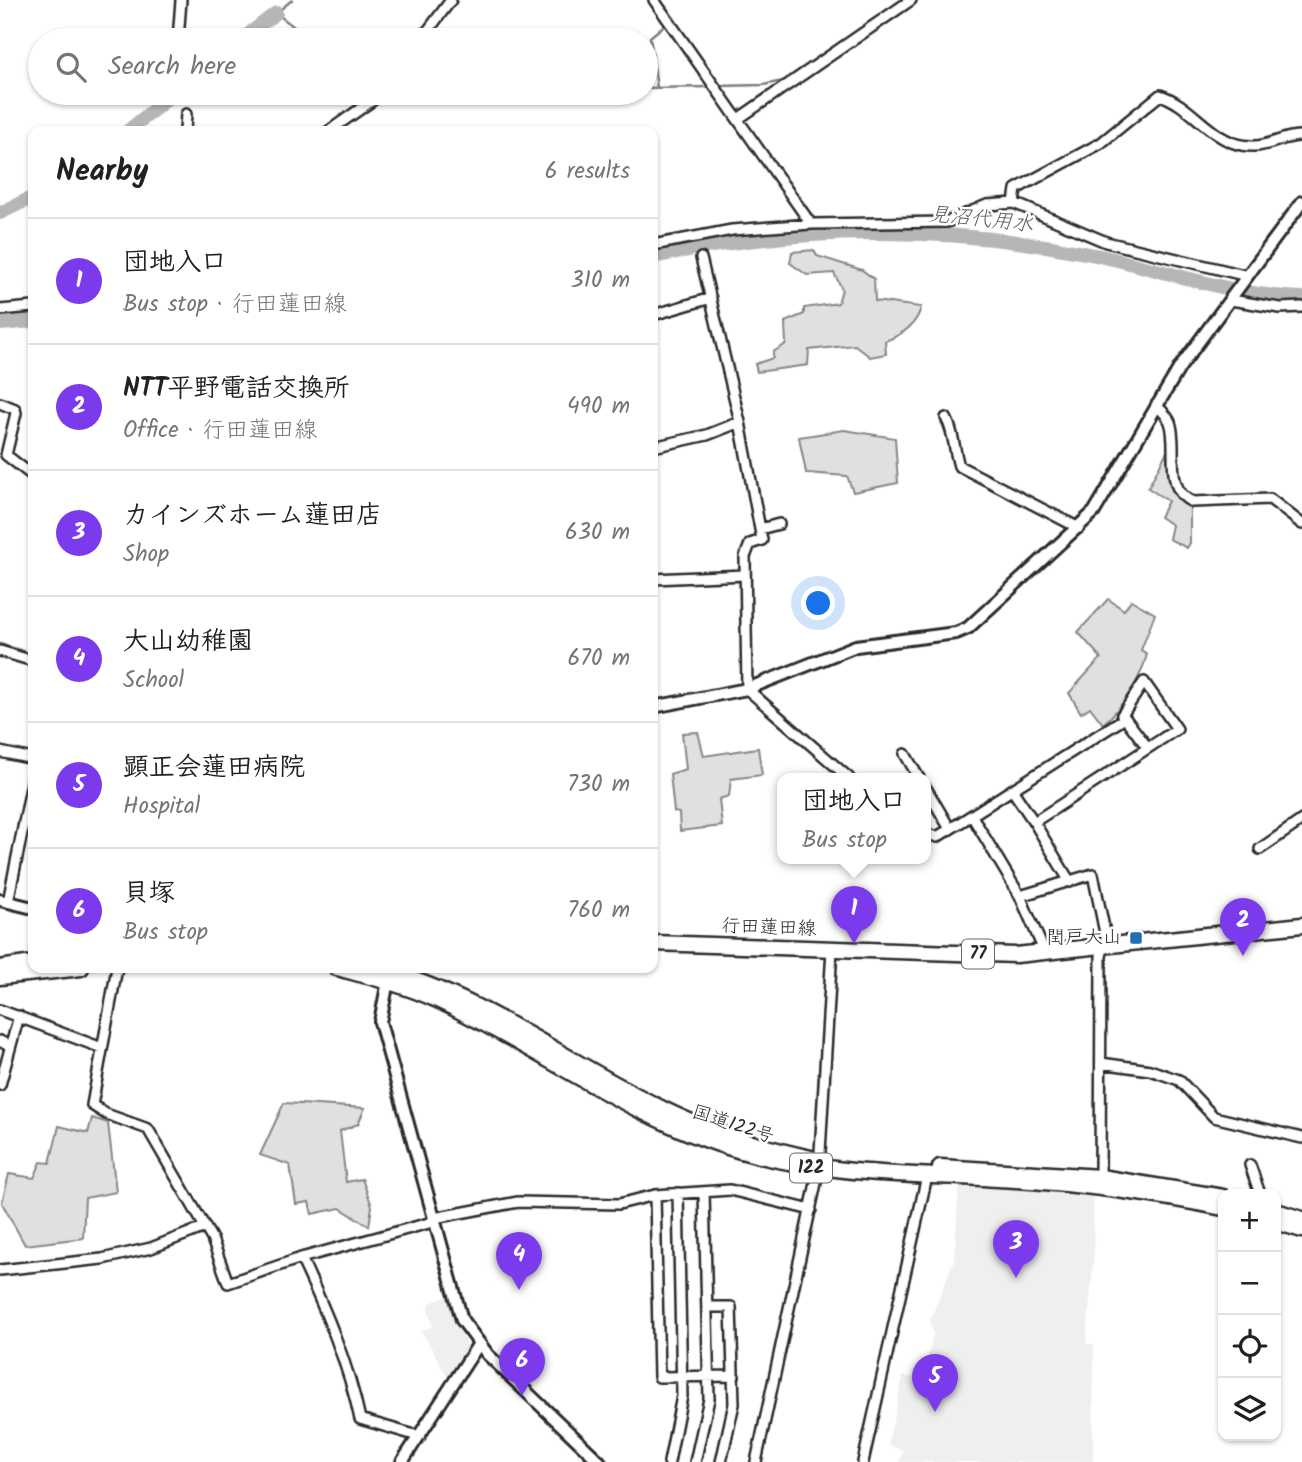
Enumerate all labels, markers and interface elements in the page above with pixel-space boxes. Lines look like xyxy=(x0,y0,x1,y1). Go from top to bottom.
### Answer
search box xyxy=(28,28,658,105)
text: Search here xyxy=(108,46,236,88)
icon: search xyxy=(52,48,90,86)
text: Nearby xyxy=(56,148,148,196)
text: 6 results xyxy=(545,154,630,190)
water label: 見沼代用水 xyxy=(927,198,1035,242)
text: 団地入口 xyxy=(123,242,227,284)
text: 1 xyxy=(76,263,82,299)
text: 310 m xyxy=(571,263,630,299)
text: Bus stop · 行田蓮田線 xyxy=(123,287,347,323)
text: NTT平野電話交換所 xyxy=(123,368,350,410)
text: 2 xyxy=(72,389,86,425)
text: 490 m xyxy=(567,389,630,425)
text: Office · 行田蓮田線 xyxy=(123,413,317,449)
text: カインズホーム蓮田店 xyxy=(123,495,382,537)
text: 3 xyxy=(73,515,85,551)
text: 630 m xyxy=(565,515,630,551)
text: Shop xyxy=(123,537,169,573)
your location xyxy=(801,586,835,620)
text: 大山幼稚園 xyxy=(123,621,253,663)
text: 4 xyxy=(73,641,85,677)
text: 670 m xyxy=(568,641,630,677)
text: School xyxy=(123,663,184,699)
text: 顕正会蓮田病院 xyxy=(123,747,305,789)
text: 5 xyxy=(73,767,85,803)
text: 730 m xyxy=(567,767,630,803)
popup xyxy=(777,773,931,864)
text: 団地入口 xyxy=(802,781,906,823)
text: Hospital xyxy=(123,789,200,825)
text: Bus stop xyxy=(802,823,887,859)
text: 貝塚 xyxy=(123,873,175,915)
pin: 1 xyxy=(831,886,877,944)
text: 6 xyxy=(73,893,85,929)
text: 760 m xyxy=(568,893,630,929)
pin: 2 xyxy=(1220,898,1266,956)
street label: 行田蓮田線 xyxy=(721,911,817,945)
text: Bus stop xyxy=(123,915,208,951)
place label: 閏戸大山 xyxy=(1046,923,1122,953)
marker: 閏戸大山 xyxy=(1128,930,1144,946)
road number: 77 xyxy=(962,939,994,968)
street label: 国道122号 xyxy=(688,1098,778,1152)
road number: 122 xyxy=(790,1154,832,1182)
map controls xyxy=(1218,1189,1281,1441)
button: + xyxy=(1218,1189,1281,1252)
pin: 3 xyxy=(993,1220,1039,1278)
pin: 4 xyxy=(496,1232,542,1290)
button: − xyxy=(1218,1252,1281,1315)
button: locate xyxy=(1218,1315,1281,1378)
pin: 6 xyxy=(499,1338,545,1396)
pin: 5 xyxy=(912,1354,958,1412)
button: layers xyxy=(1218,1378,1281,1441)

